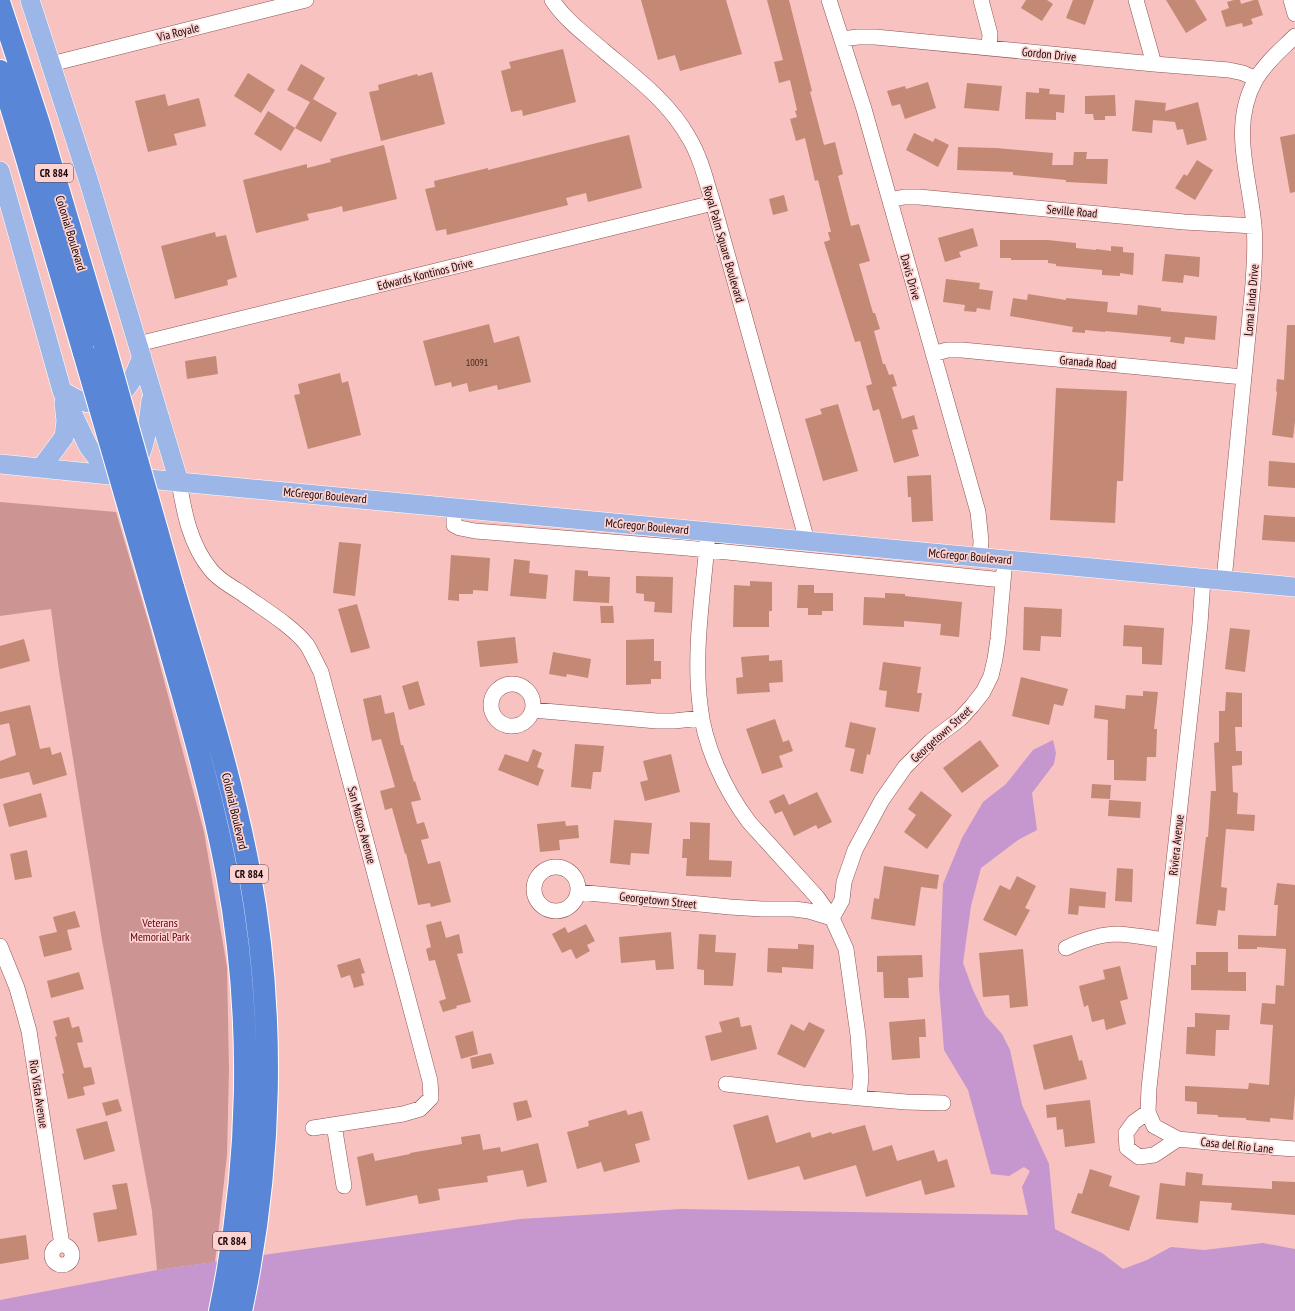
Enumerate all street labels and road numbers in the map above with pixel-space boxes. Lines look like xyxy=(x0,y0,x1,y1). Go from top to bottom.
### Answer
street label: Via Royale xyxy=(154,20,201,45)
street label: Gordon Drive xyxy=(1021,44,1077,64)
road number: CR 884 xyxy=(35,164,73,182)
street label: Royal Palm Square Boulevard xyxy=(700,184,748,304)
street label: Colonial Boulevard xyxy=(52,194,90,272)
street label: Seville Road xyxy=(1046,201,1098,221)
street label: Davis Drive xyxy=(897,252,925,302)
street label: Edwards Kontinos Drive xyxy=(376,255,474,293)
street label: Loma Linda Drive xyxy=(1240,263,1262,337)
street label: Granada Road xyxy=(1059,352,1117,372)
street label: McGregor Boulevard xyxy=(283,484,367,506)
street label: McGregor Boulevard xyxy=(605,515,689,537)
street label: McGregor Boulevard xyxy=(928,545,1012,567)
street label: Georgetown Street xyxy=(907,702,975,765)
street label: Colonial Boulevard xyxy=(219,771,251,851)
street label: San Marcos Avenue xyxy=(344,785,380,865)
street label: Riviera Avenue xyxy=(1165,814,1187,876)
road number: CR 884 xyxy=(230,865,268,883)
street label: Georgetown Street xyxy=(619,888,698,912)
street label: Rio Vista Avenue xyxy=(26,1059,52,1129)
street label: Casa del Rio Lane xyxy=(1200,1134,1274,1156)
road number: CR 884 xyxy=(213,1232,251,1250)

